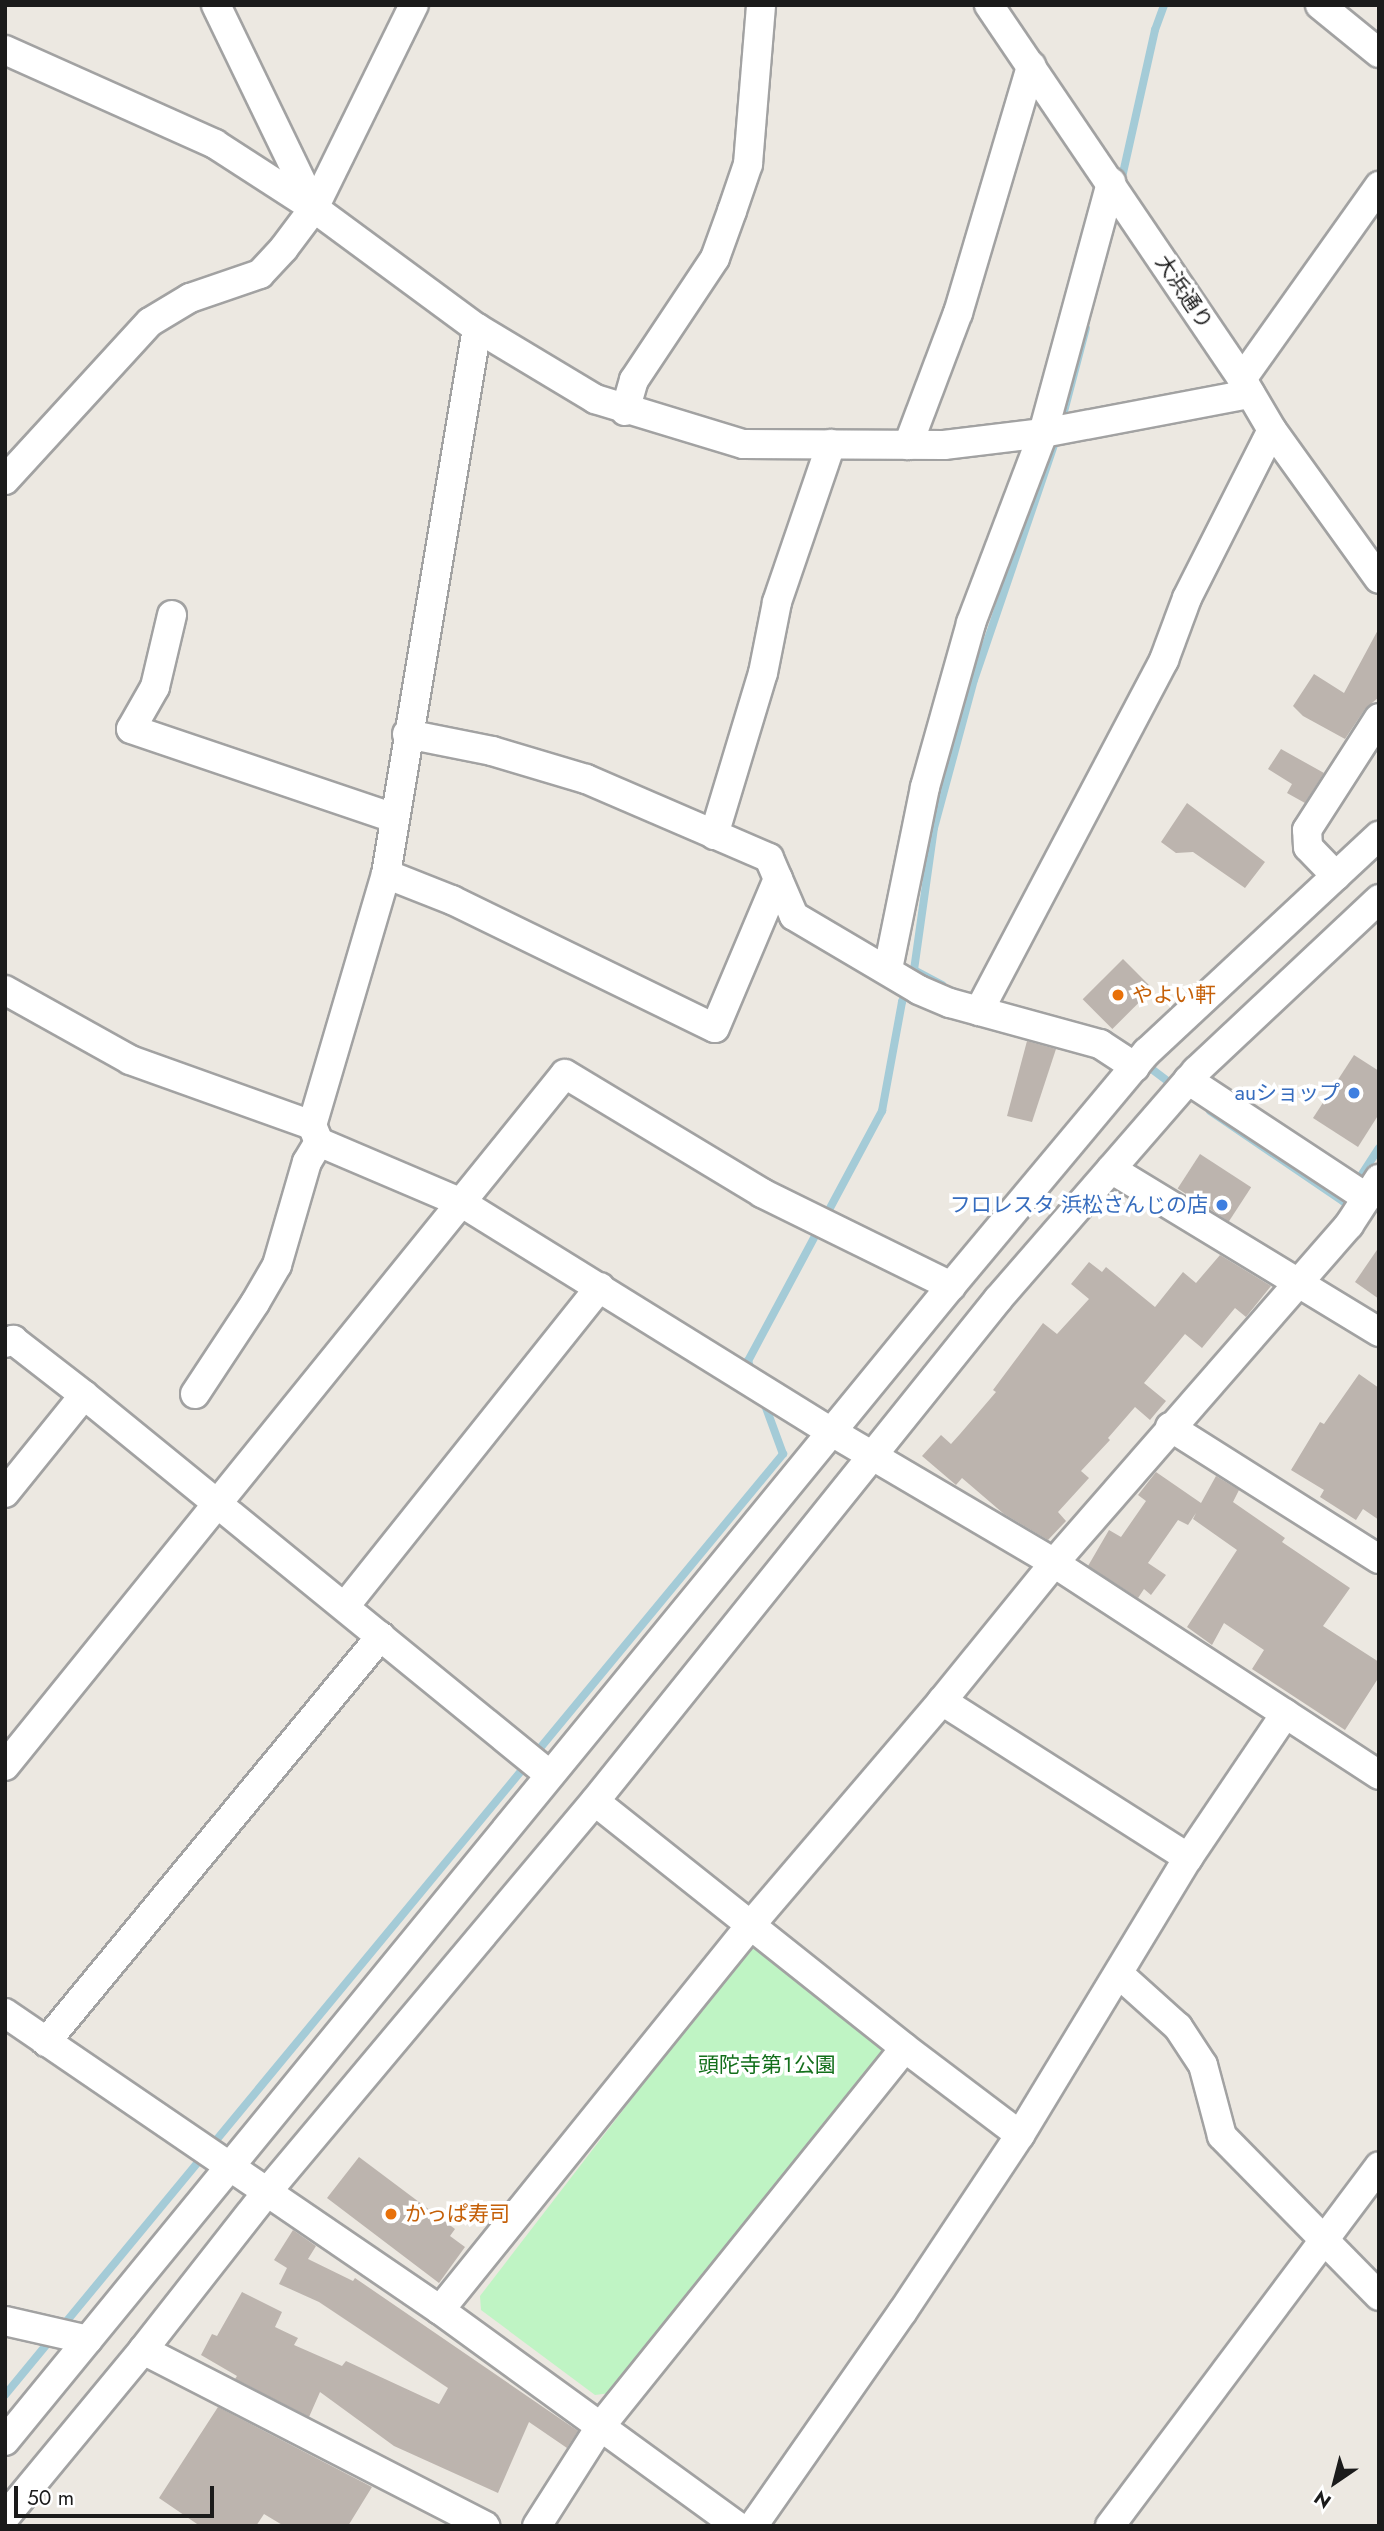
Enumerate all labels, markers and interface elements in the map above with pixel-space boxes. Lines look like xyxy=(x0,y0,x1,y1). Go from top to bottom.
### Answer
street label: 大浜通り xyxy=(1150,250,1218,334)
place label: やよい軒 xyxy=(1132,982,1216,1008)
marker: やよい軒 xyxy=(1110,987,1126,1003)
place label: auショップ xyxy=(1235,1080,1340,1106)
marker: auショップ xyxy=(1346,1085,1362,1101)
place label: フロレスタ 浜松さんじの店 xyxy=(950,1192,1208,1218)
marker: フロレスタ 浜松さんじの店 xyxy=(1214,1197,1230,1213)
park label: 頭陀寺第１公園 xyxy=(698,2052,836,2078)
place label: かっぱ寿司 xyxy=(405,2201,510,2227)
marker: かっぱ寿司 xyxy=(383,2206,399,2222)
north arrow xyxy=(1300,2447,1370,2517)
scale bar xyxy=(18,2472,217,2516)
text: 50 m xyxy=(27,2483,74,2513)
text: N xyxy=(1309,2484,1337,2515)

